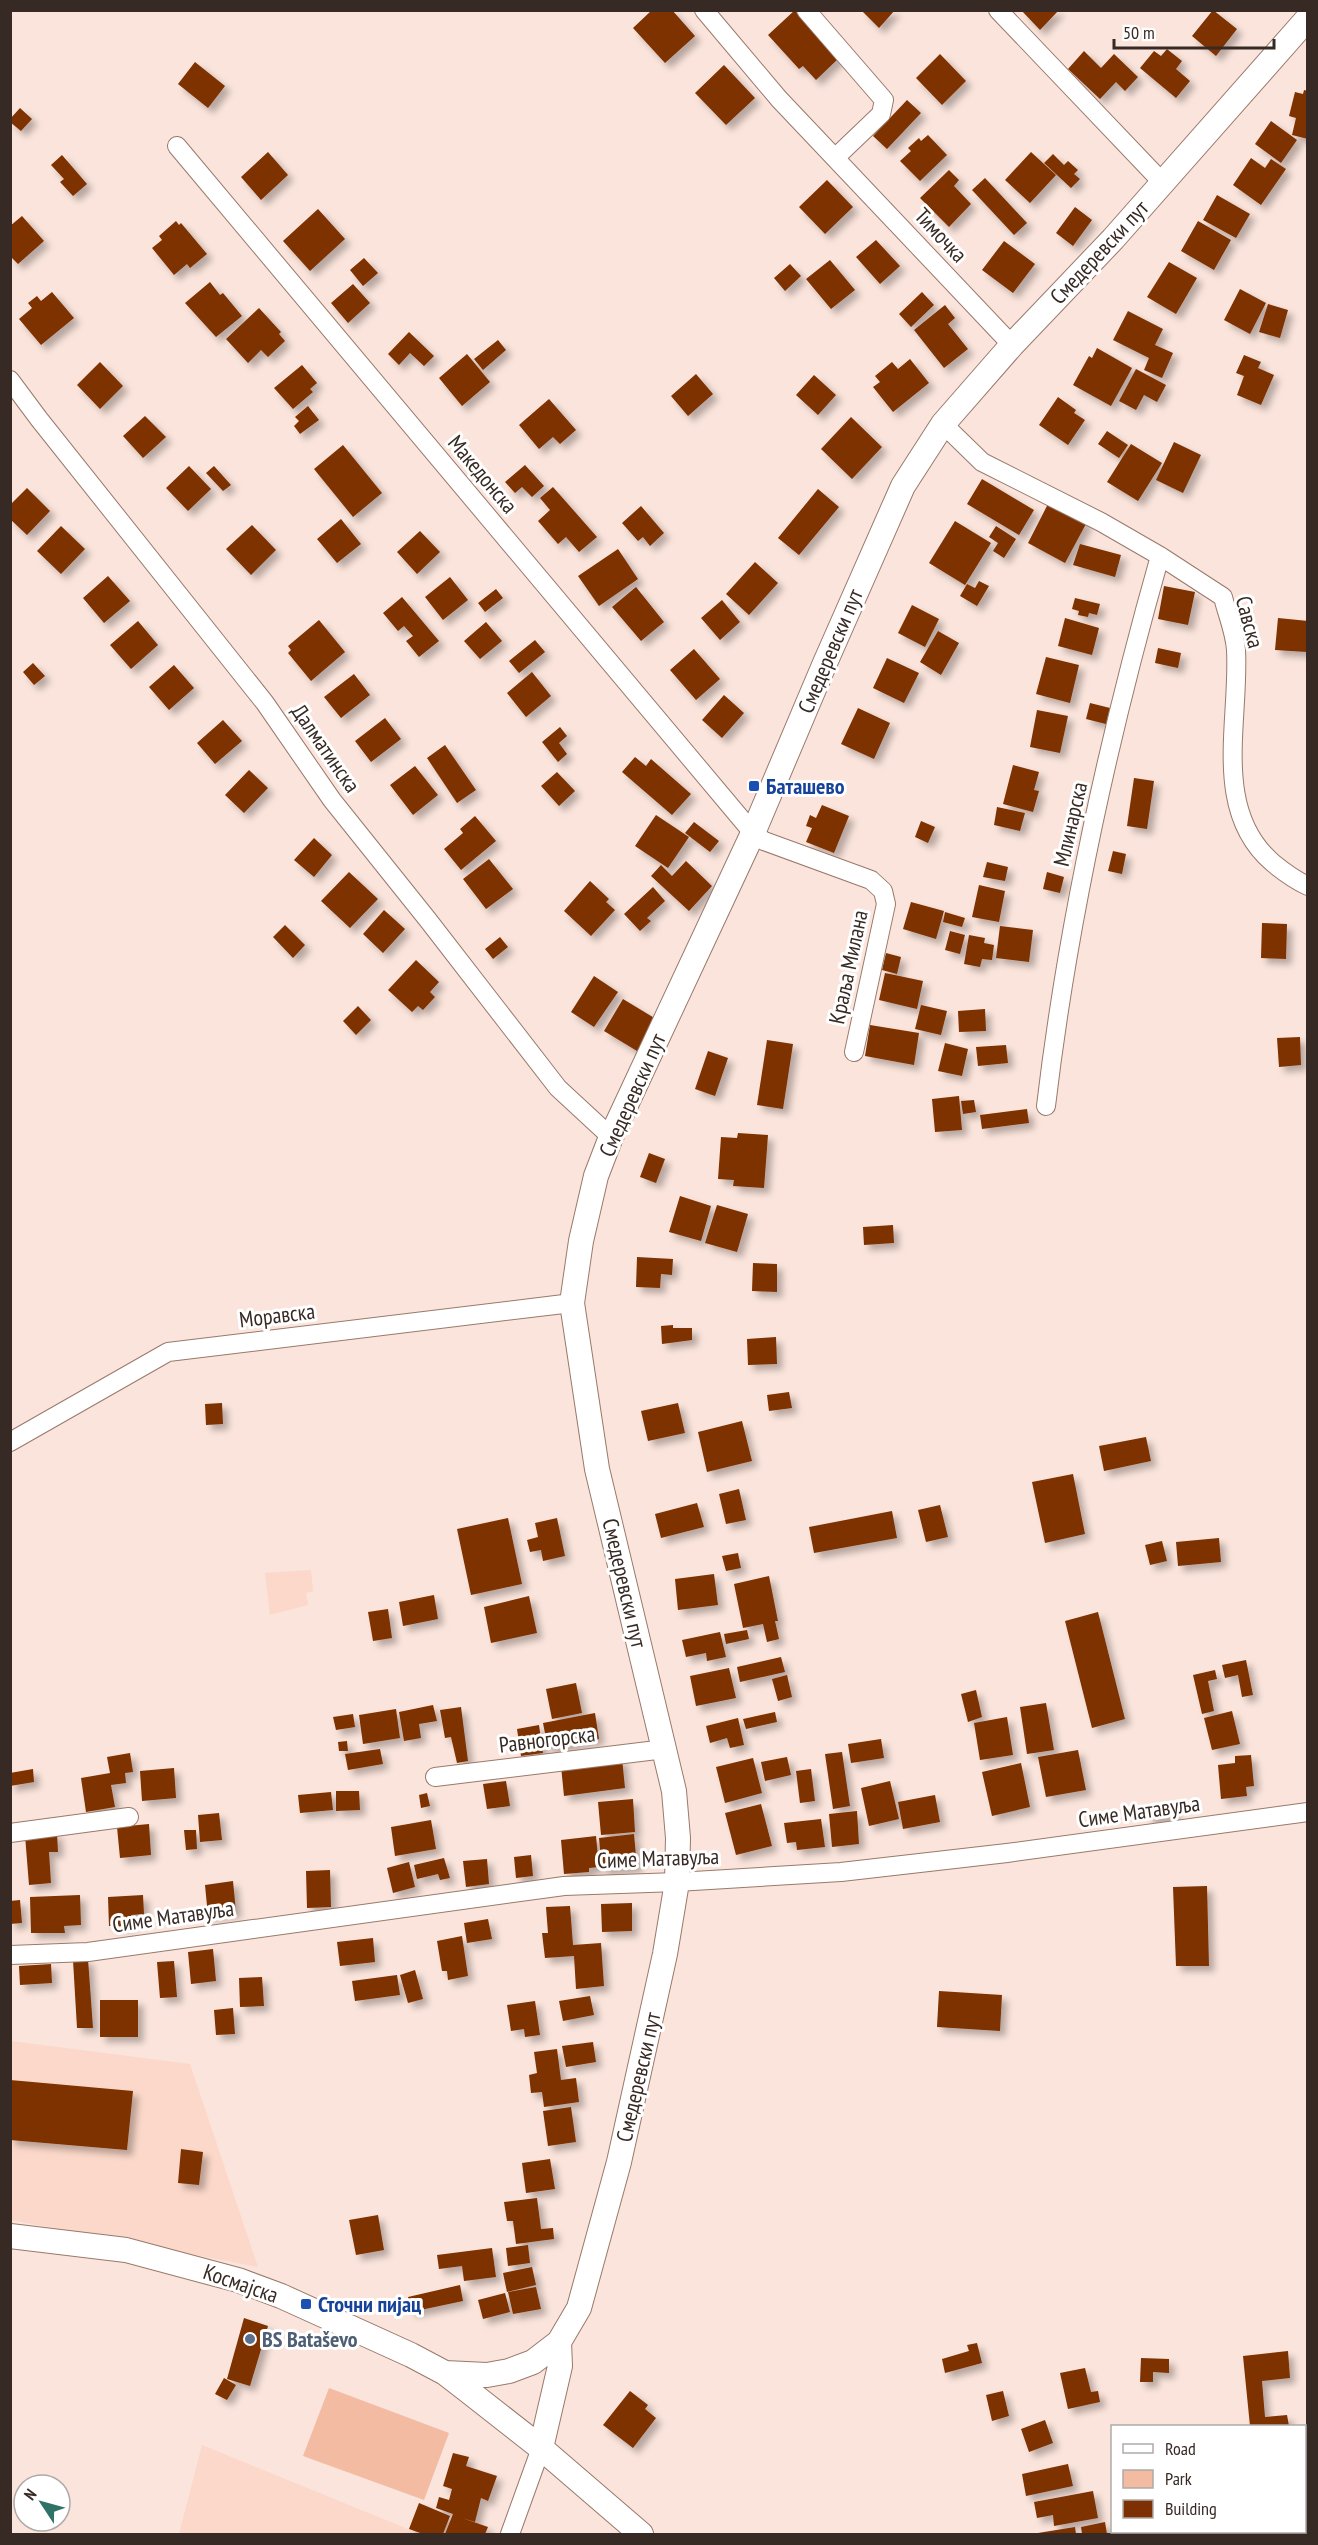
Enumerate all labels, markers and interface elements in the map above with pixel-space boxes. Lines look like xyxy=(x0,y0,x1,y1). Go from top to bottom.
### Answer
scale bar xyxy=(1114,12,1274,50)
text: 50 m xyxy=(1123,21,1155,44)
street label: Смедеревски пут xyxy=(1044,193,1155,310)
street label: Тимочка xyxy=(909,202,973,268)
street label: Македонска xyxy=(442,429,524,519)
street label: Смедеревски пут xyxy=(791,584,869,717)
street label: Савска xyxy=(1230,593,1270,651)
street label: Далматинска xyxy=(285,698,367,798)
place label: Баташево xyxy=(766,772,845,800)
marker: Баташево xyxy=(747,779,761,793)
street label: Млинарска xyxy=(1047,779,1093,869)
street label: Краља Милана xyxy=(822,908,874,1026)
street label: Смедеревски пут xyxy=(592,1028,672,1161)
street label: Моравска xyxy=(238,1296,316,1334)
street label: Смедеревски пут xyxy=(596,1515,654,1651)
street label: Равногорска xyxy=(497,1719,597,1759)
street label: Симе Матавуља xyxy=(1076,1789,1202,1833)
street label: Симе Матавуља xyxy=(596,1842,720,1874)
street label: Симе Матавуља xyxy=(110,1894,236,1938)
street label: Смедеревски пут xyxy=(609,2009,667,2145)
street label: Космајска xyxy=(200,2257,282,2309)
place label: Сточни пијац xyxy=(318,2290,421,2318)
marker: Сточни пијац xyxy=(299,2297,313,2311)
place label: BS Bataševo xyxy=(262,2325,358,2353)
marker: BS Bataševo xyxy=(243,2332,257,2346)
legend xyxy=(1111,2425,1306,2533)
text: Road xyxy=(1165,2437,1196,2460)
text: Park xyxy=(1165,2467,1192,2490)
north arrow xyxy=(12,2473,72,2533)
text: N xyxy=(19,2485,40,2504)
text: Building xyxy=(1165,2497,1217,2520)

